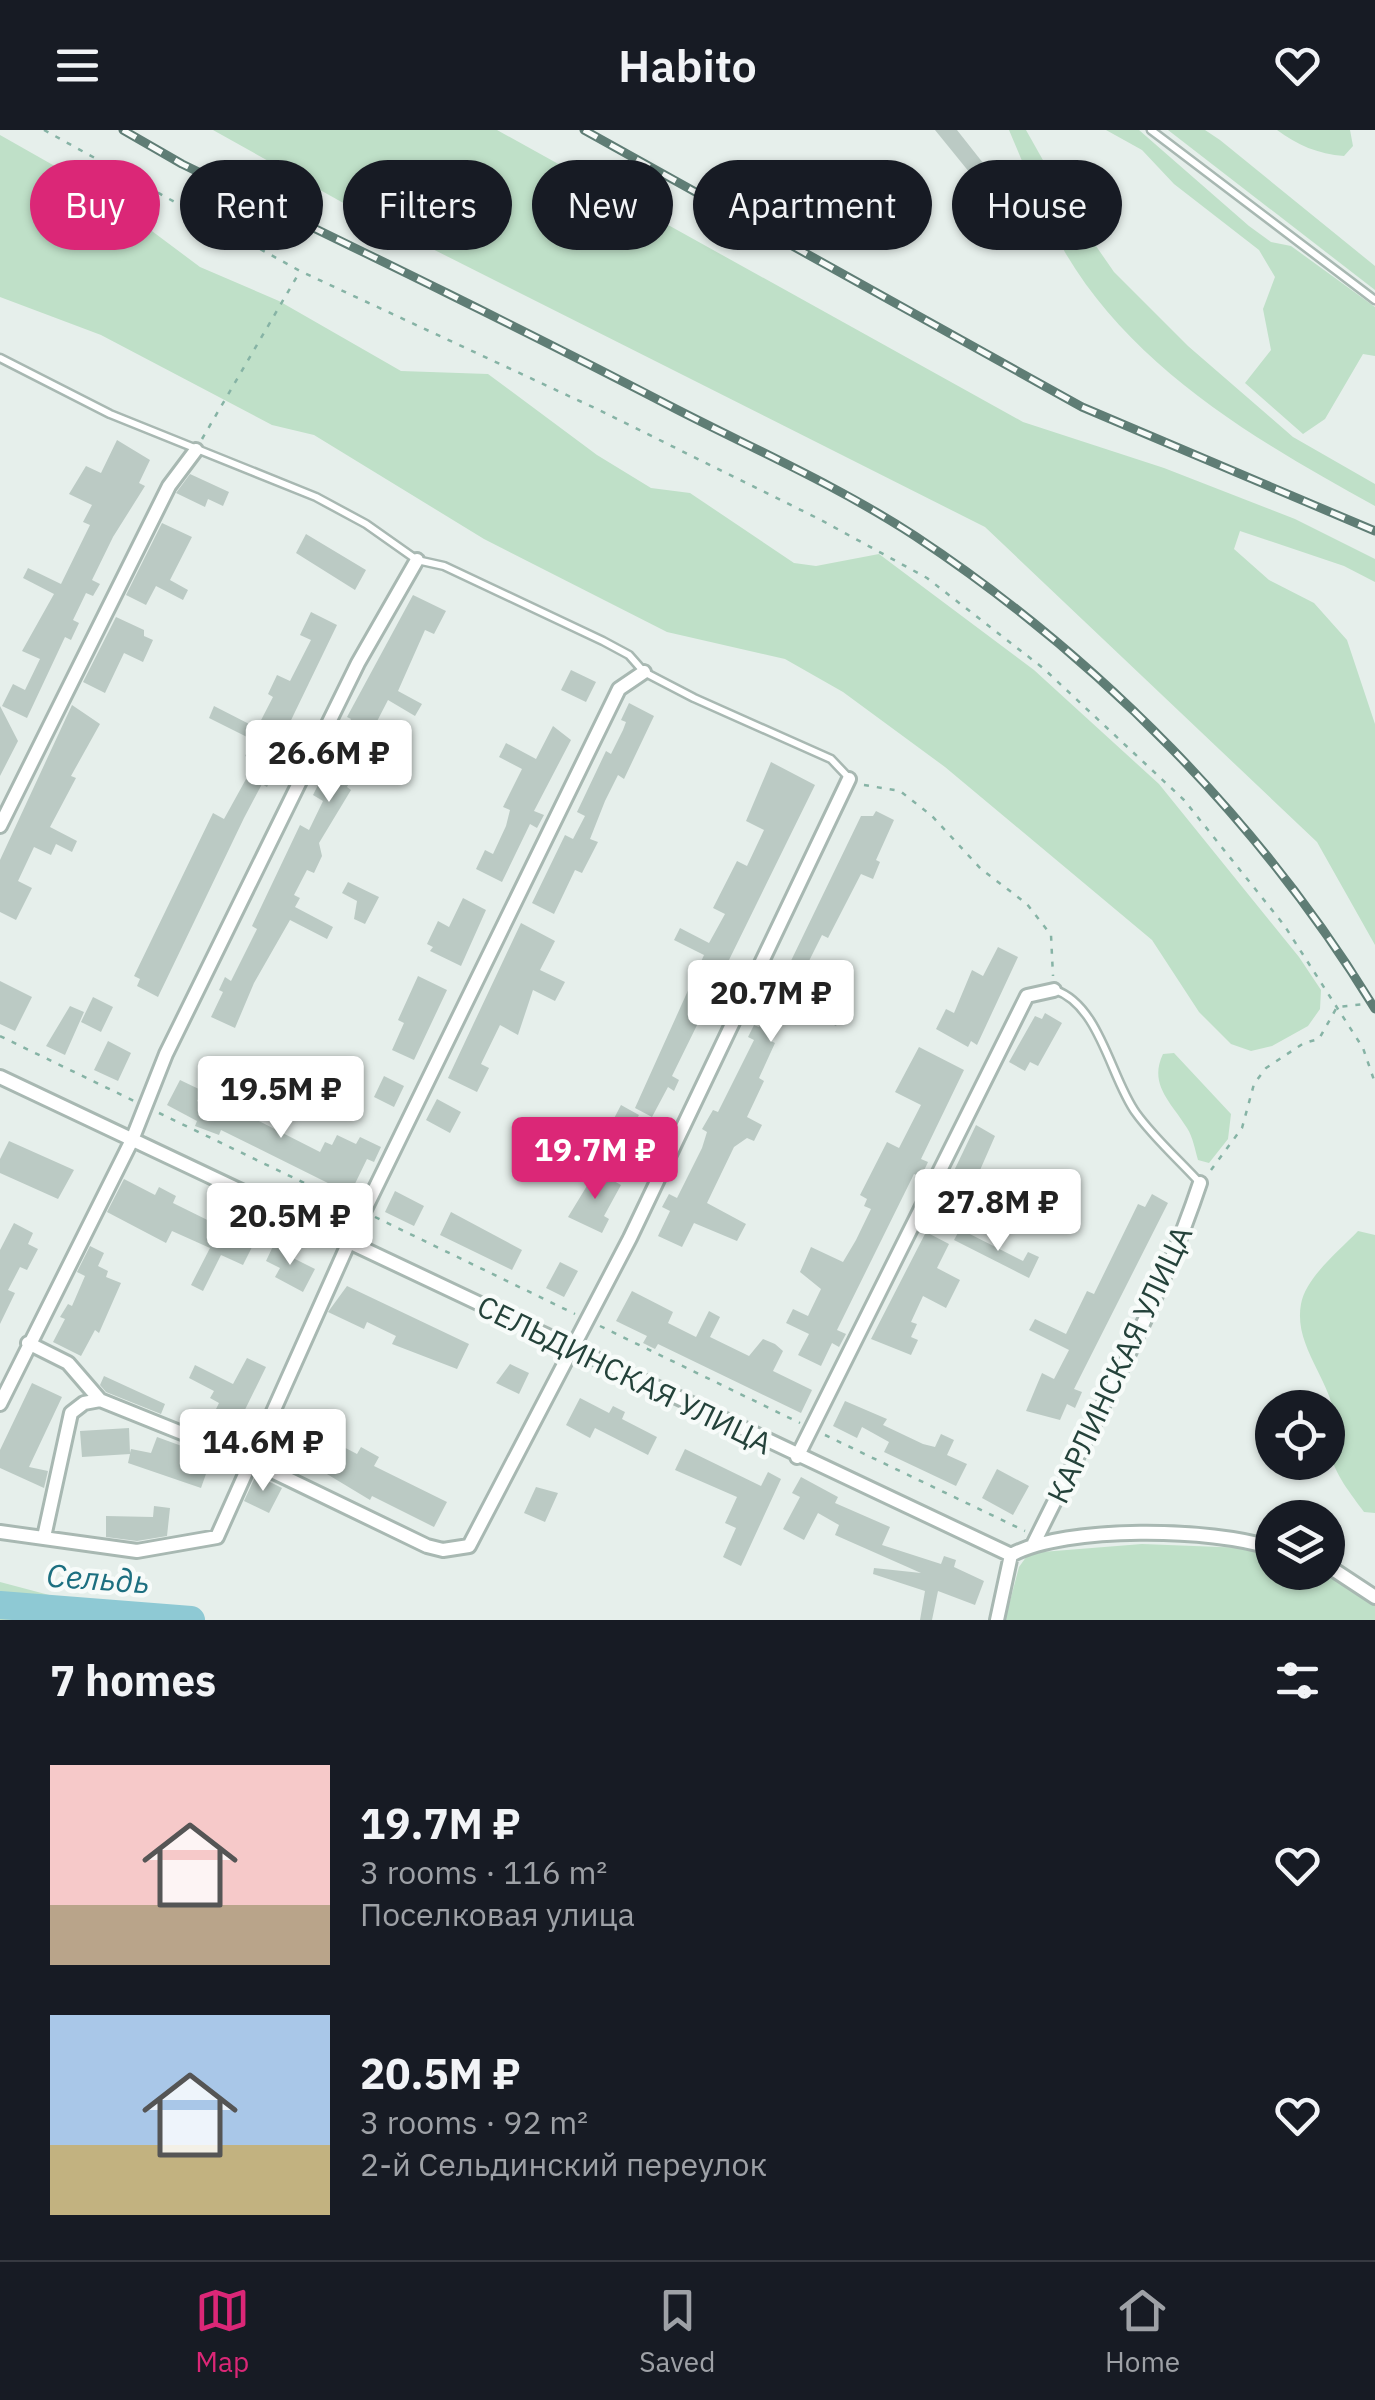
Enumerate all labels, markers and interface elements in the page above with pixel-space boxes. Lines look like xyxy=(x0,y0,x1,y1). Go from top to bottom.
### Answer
text: Habito xyxy=(618,36,757,94)
icon: menu xyxy=(50,38,105,93)
icon: heart xyxy=(1270,38,1325,93)
chip: Buy xyxy=(30,160,160,250)
chip: Rent xyxy=(180,160,323,250)
chip: Filters xyxy=(343,160,512,250)
chip: New xyxy=(532,160,673,250)
chip: Apartment xyxy=(693,160,932,250)
chip: House xyxy=(952,160,1122,250)
pin: 26.6M ₽ xyxy=(237,720,421,805)
text: 26.6M ₽ xyxy=(268,731,390,773)
pin: 20.7M ₽ xyxy=(679,960,863,1045)
text: 20.7M ₽ xyxy=(710,971,832,1013)
pin: 19.5M ₽ xyxy=(189,1056,373,1141)
text: 19.5M ₽ xyxy=(220,1067,342,1109)
pin: 19.7M ₽ xyxy=(503,1117,687,1202)
text: 19.7M ₽ xyxy=(534,1128,656,1170)
pin: 27.8M ₽ xyxy=(906,1169,1090,1254)
text: 27.8M ₽ xyxy=(937,1180,1059,1222)
pin: 20.5M ₽ xyxy=(198,1183,382,1268)
text: 20.5M ₽ xyxy=(229,1194,351,1236)
street label: КАРЛИНСКАЯ УЛИЦА xyxy=(1038,1219,1200,1509)
street label: СЕЛЬДИНСКАЯ УЛИЦА xyxy=(471,1286,779,1462)
map controls xyxy=(1255,1390,1345,1590)
button: locate xyxy=(1255,1390,1345,1480)
pin: 14.6M ₽ xyxy=(171,1409,355,1494)
text: 14.6M ₽ xyxy=(202,1420,324,1462)
button: layers xyxy=(1255,1500,1345,1590)
water label: Сельдь xyxy=(45,1553,151,1603)
text: 7 homes xyxy=(50,1653,216,1708)
icon: filters xyxy=(1270,1653,1325,1708)
text: 19.7M ₽ xyxy=(360,1796,521,1851)
icon: home xyxy=(130,1805,250,1925)
icon: heart xyxy=(1270,1838,1325,1893)
text: 3 rooms · 116 m² xyxy=(360,1851,607,1893)
text: Поселковая улица xyxy=(360,1893,635,1935)
text: 20.5M ₽ xyxy=(360,2046,521,2101)
icon: home xyxy=(130,2055,250,2175)
icon: heart xyxy=(1270,2088,1325,2143)
text: 3 rooms · 92 m² xyxy=(360,2101,588,2143)
text: 2-й Сельдинский переулок xyxy=(360,2143,767,2185)
tab: Map xyxy=(195,2283,250,2380)
tab: Saved xyxy=(639,2283,715,2380)
tab: Home xyxy=(1105,2283,1180,2380)

